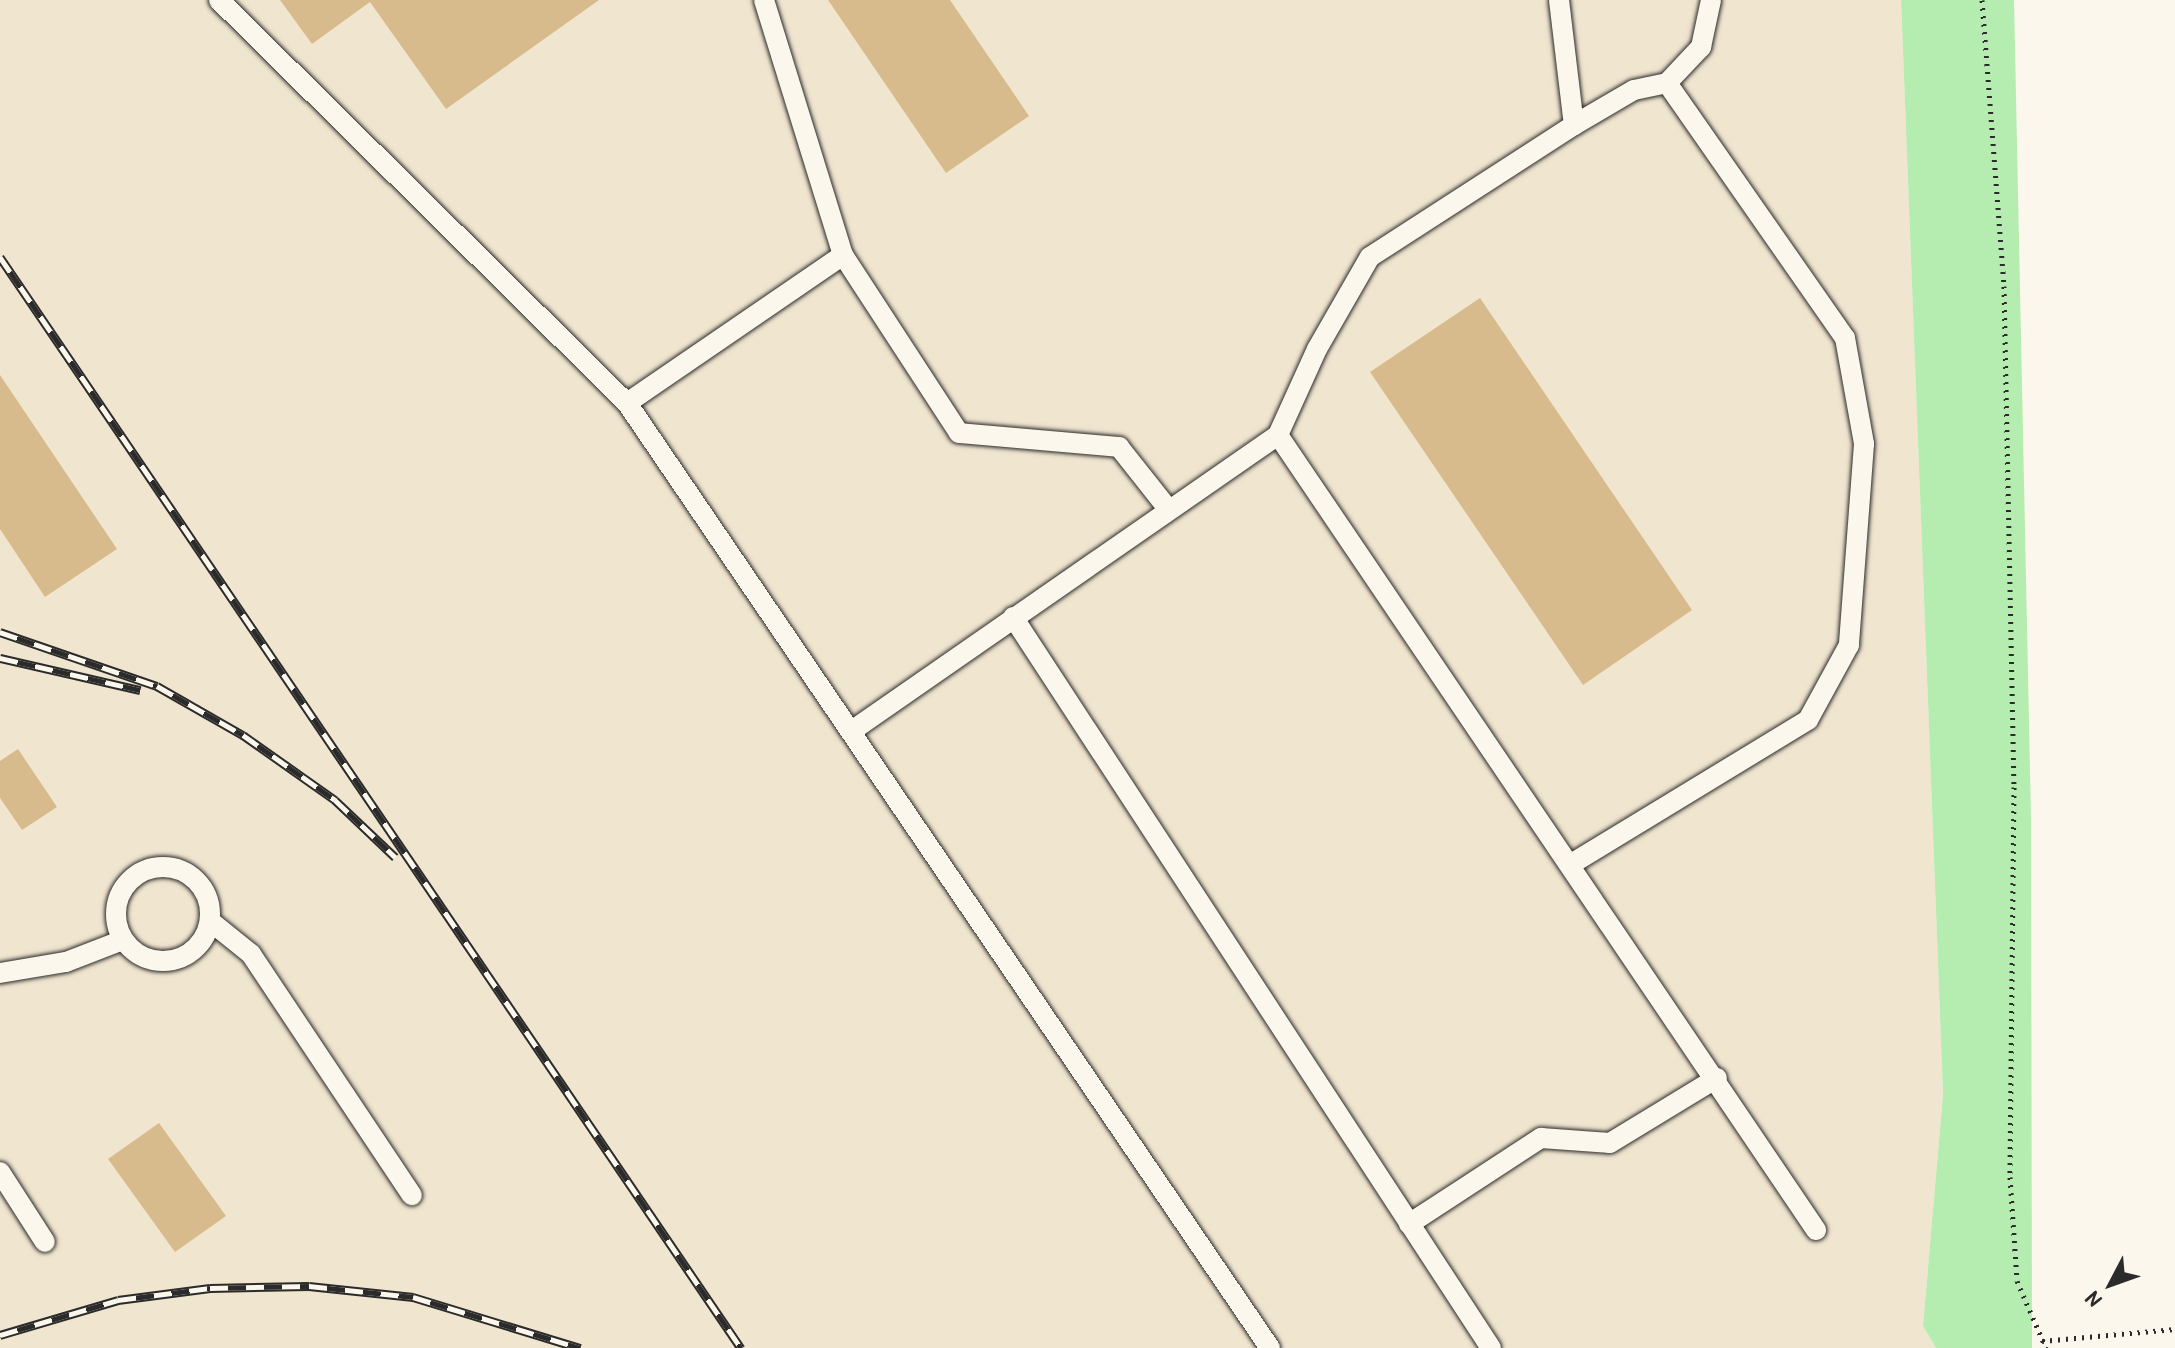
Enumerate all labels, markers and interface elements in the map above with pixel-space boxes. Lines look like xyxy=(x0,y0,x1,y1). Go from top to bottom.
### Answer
north arrow xyxy=(2071,1244,2151,1324)
text: N xyxy=(2078,1285,2108,1314)

